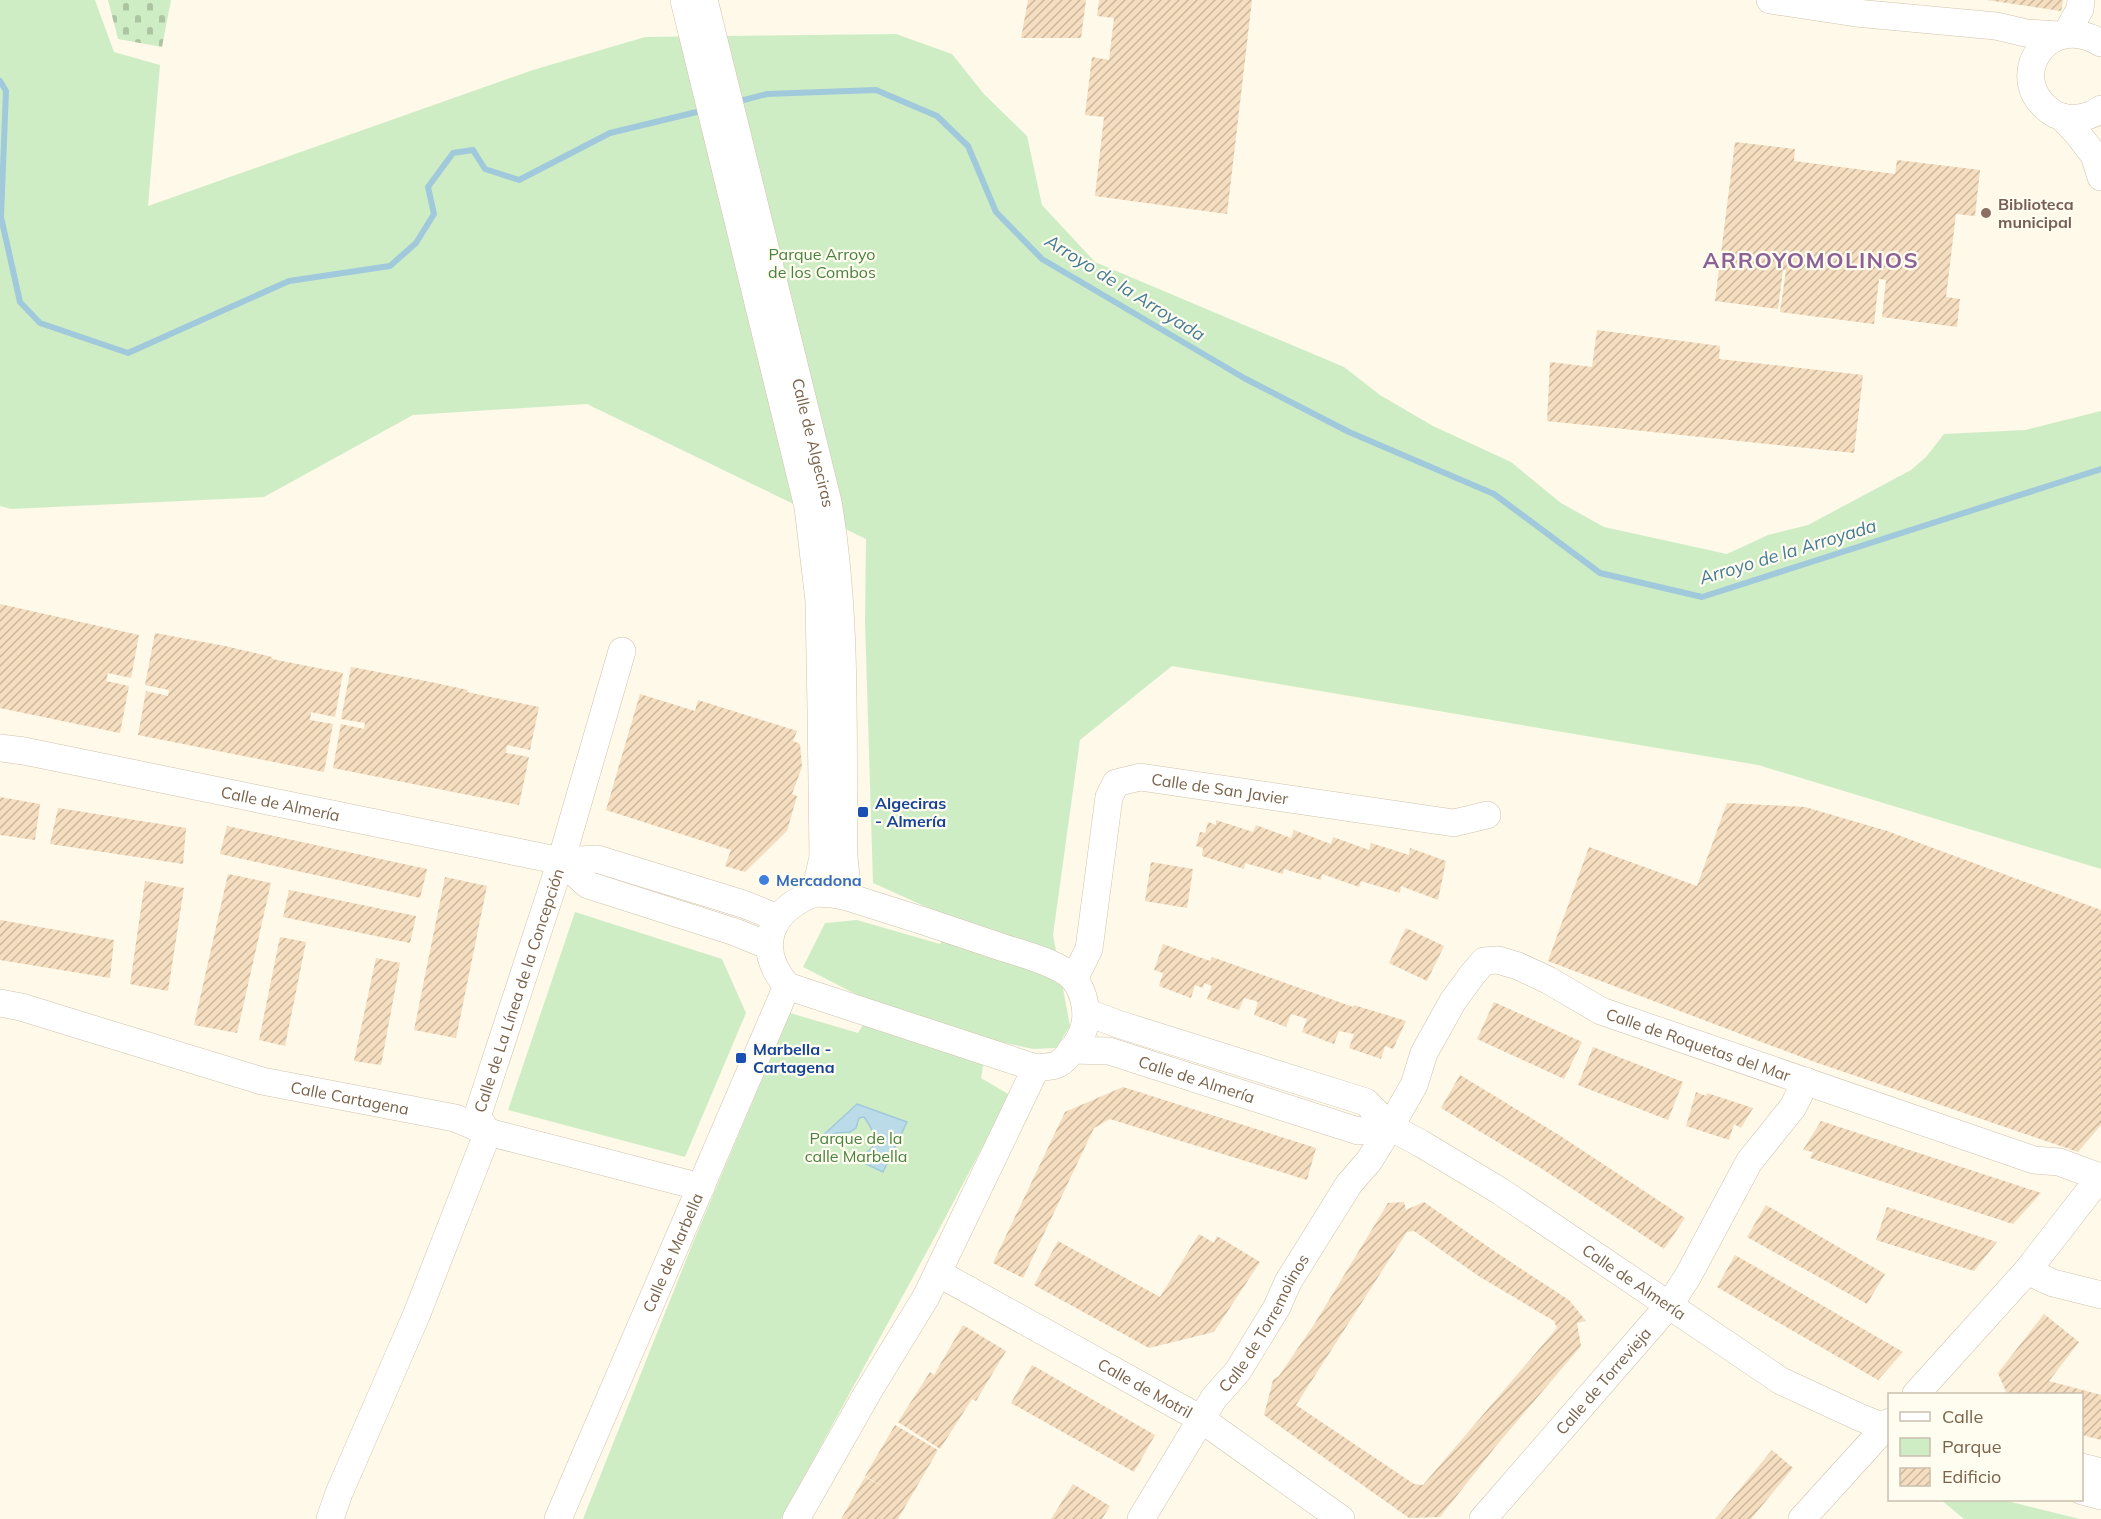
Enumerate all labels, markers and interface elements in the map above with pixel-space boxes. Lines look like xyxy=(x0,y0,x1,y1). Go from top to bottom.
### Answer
place label: Biblioteca municipal xyxy=(1998,194,2074,232)
marker: Biblioteca municipal xyxy=(1979,206,1993,220)
water label: Arroyo de la Arroyada xyxy=(1040,229,1210,346)
park label: Parque Arroyo de los Combos xyxy=(768,244,876,282)
district label: ARROYOMOLINOS xyxy=(1703,246,1919,274)
street label: Calle de Algeciras xyxy=(788,376,839,509)
water label: Arroyo de la Arroyada xyxy=(1696,514,1879,590)
street label: Calle de San Javier xyxy=(1150,769,1290,809)
street label: Calle de Almería xyxy=(219,782,342,825)
place label: Algeciras - Almería xyxy=(875,793,946,831)
marker: Algeciras - Almería xyxy=(856,805,870,819)
street label: Calle de La Línea de la Concepción xyxy=(469,866,568,1115)
place label: Mercadona xyxy=(776,870,862,890)
marker: Mercadona xyxy=(757,873,771,887)
street label: Calle de Roquetas del Mar xyxy=(1603,1004,1793,1086)
place label: Marbella - Cartagena xyxy=(753,1039,835,1077)
marker: Marbella - Cartagena xyxy=(734,1051,748,1065)
street label: Calle de Almería xyxy=(1136,1051,1257,1107)
street label: Calle Cartagena xyxy=(289,1077,411,1119)
park label: Parque de la calle Marbella xyxy=(805,1128,907,1166)
street label: Calle de Marbella xyxy=(638,1190,707,1315)
street label: Calle de Almería xyxy=(1578,1240,1690,1324)
street label: Calle de Torremolinos xyxy=(1214,1250,1313,1396)
street label: Calle de Torrevieja xyxy=(1551,1323,1655,1439)
street label: Calle de Motril xyxy=(1094,1354,1196,1422)
legend xyxy=(1888,1393,2083,1501)
text: Calle xyxy=(1942,1405,1983,1428)
text: Parque xyxy=(1942,1435,2001,1458)
text: Edificio xyxy=(1942,1465,2001,1488)

